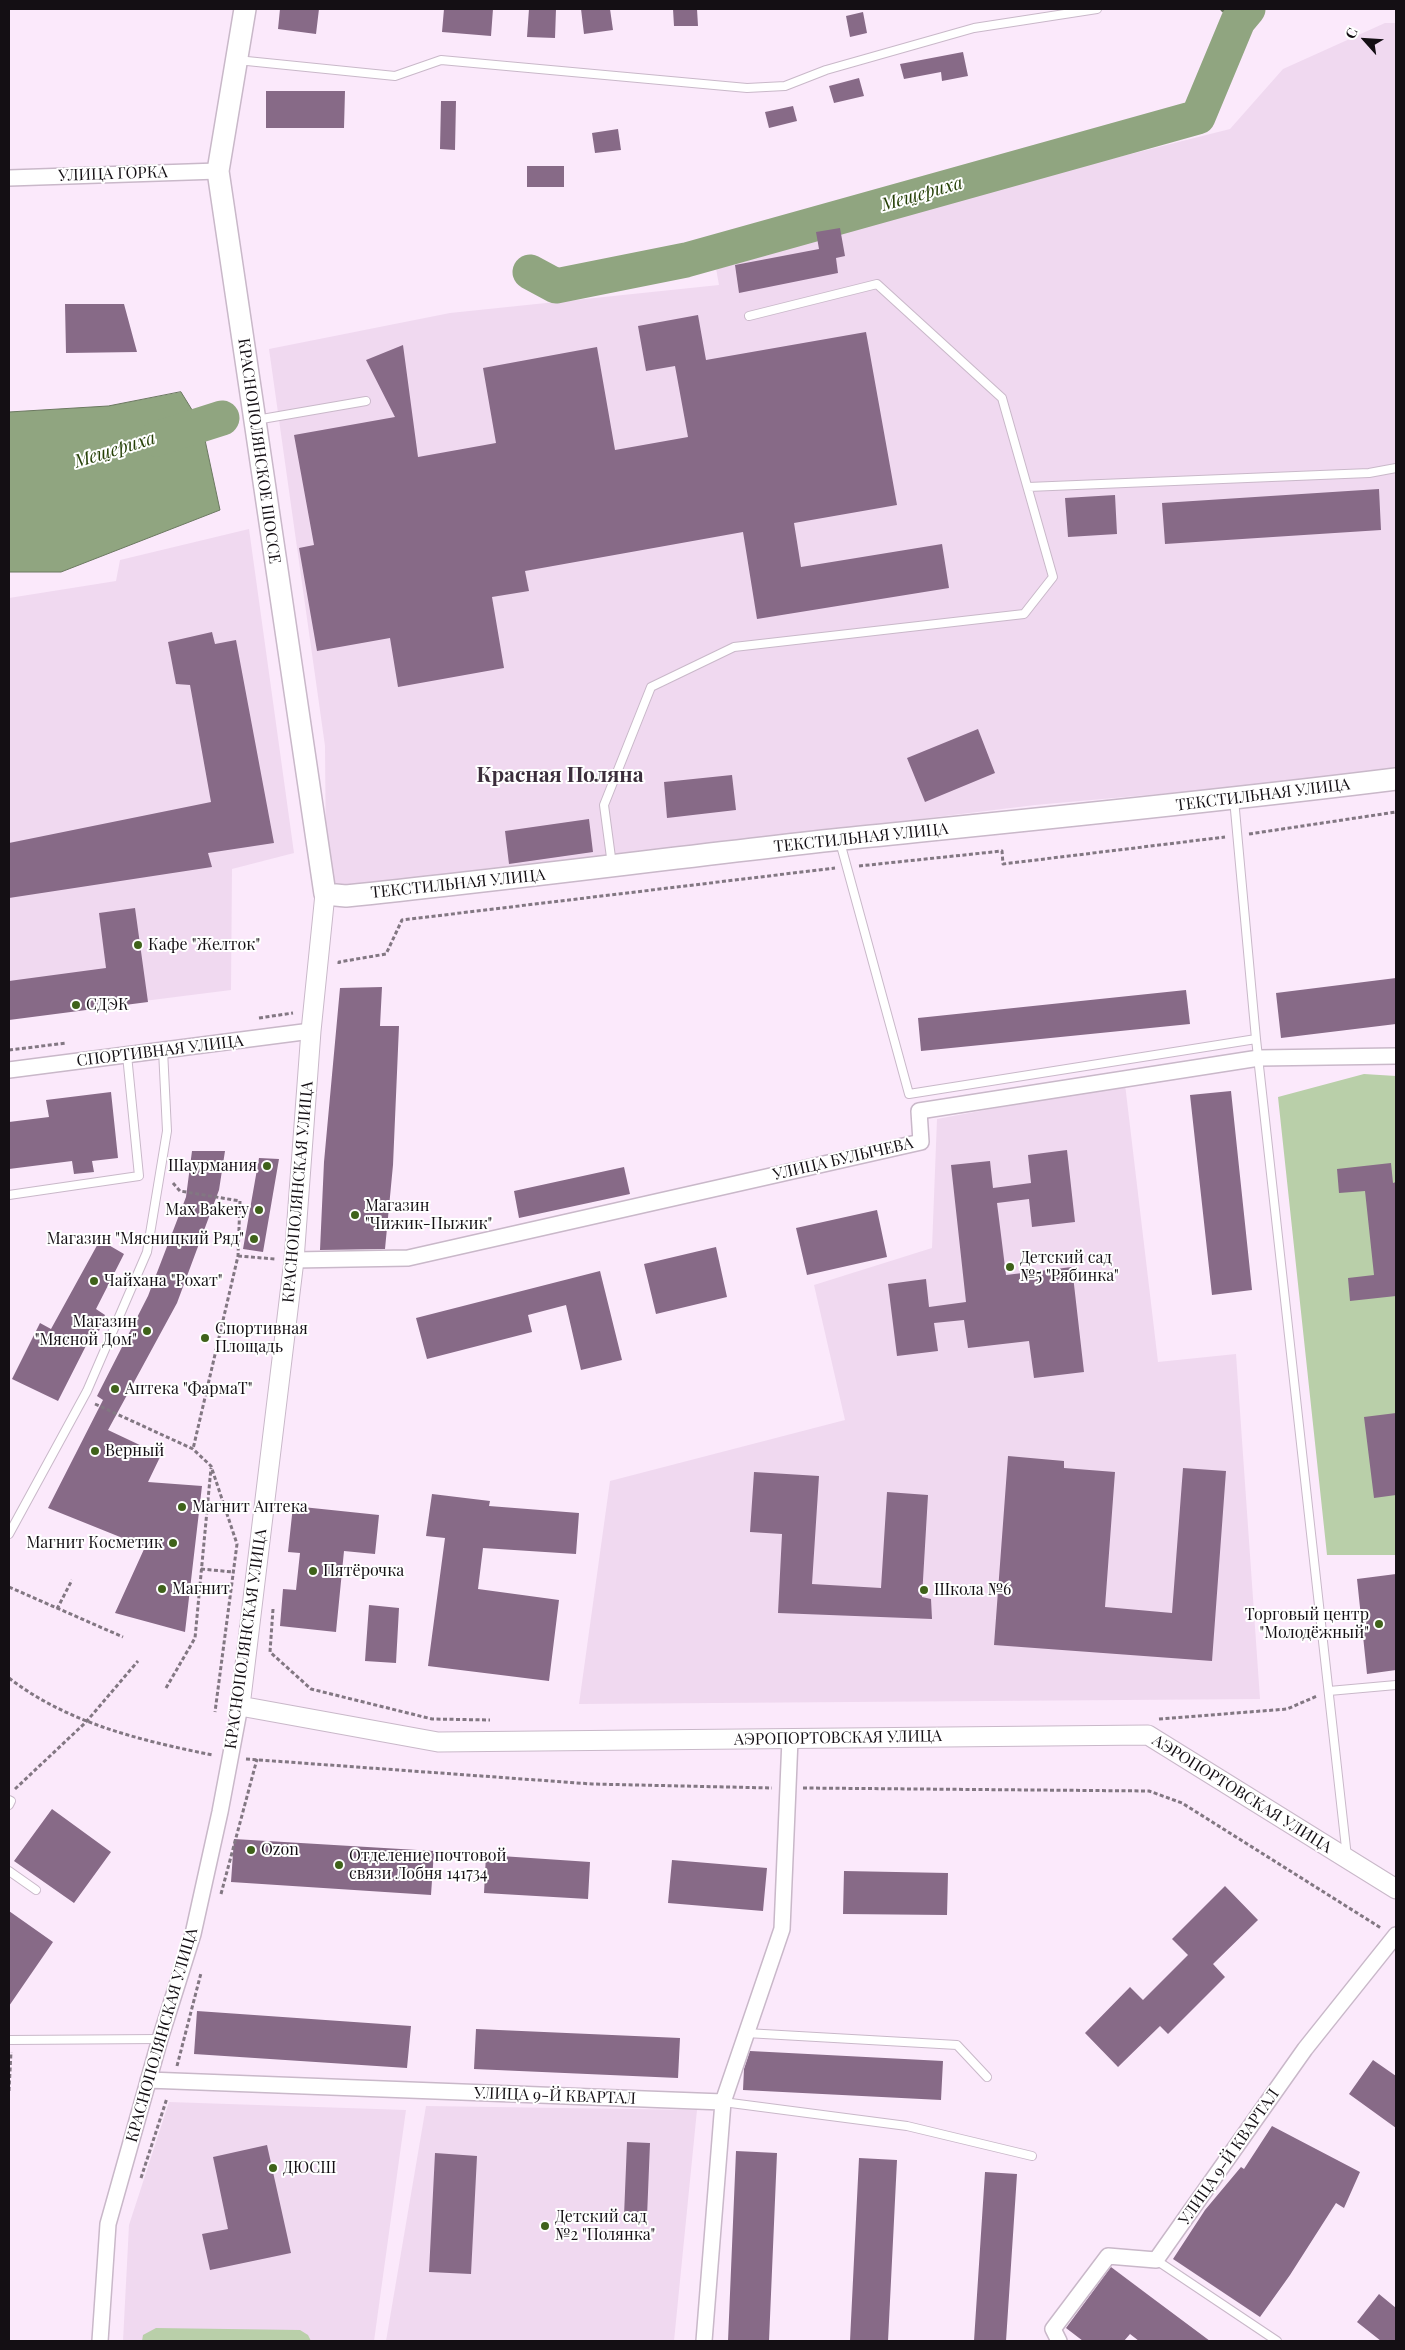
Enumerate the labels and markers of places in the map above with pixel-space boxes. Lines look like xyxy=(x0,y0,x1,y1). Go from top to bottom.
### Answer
place label: Кафе "Желток" xyxy=(148,935,260,955)
marker: Кафе "Желток" xyxy=(132,939,144,951)
place label: СДЭК xyxy=(86,995,129,1015)
marker: СДЭК xyxy=(70,999,82,1011)
place label: Шаурмания xyxy=(168,1156,257,1176)
marker: Шаурмания xyxy=(261,1160,273,1172)
place label: Магазин "Чижик-Пыжик" xyxy=(365,1196,492,1234)
place label: Max Bakery xyxy=(165,1200,249,1220)
marker: Max Bakery xyxy=(253,1204,265,1216)
marker: Магазин "Чижик-Пыжик" xyxy=(349,1209,361,1221)
place label: Магазин "Мясницкий Ряд" xyxy=(47,1229,244,1249)
marker: Магазин "Мясницкий Ряд" xyxy=(248,1233,260,1245)
place label: Детский сад №5 "Рябинка" xyxy=(1020,1248,1119,1286)
marker: Детский сад №5 "Рябинка" xyxy=(1004,1261,1016,1273)
place label: Чайхана "Рохат" xyxy=(104,1271,223,1291)
marker: Чайхана "Рохат" xyxy=(88,1275,100,1287)
place label: Магазин "Мясной Дом" xyxy=(35,1312,137,1350)
place label: Спортивная Площадь xyxy=(215,1319,308,1357)
marker: Магазин "Мясной Дом" xyxy=(141,1325,153,1337)
marker: Спортивная Площадь xyxy=(199,1332,211,1344)
place label: Аптека "ФармаТ" xyxy=(125,1379,253,1399)
marker: Аптека "ФармаТ" xyxy=(109,1383,121,1395)
place label: Верный xyxy=(105,1441,164,1461)
marker: Верный xyxy=(89,1445,101,1457)
place label: Магнит Аптека xyxy=(192,1497,308,1517)
marker: Магнит Аптека xyxy=(176,1501,188,1513)
place label: Магнит Косметик xyxy=(26,1533,163,1553)
marker: Магнит Косметик xyxy=(167,1537,179,1549)
place label: Пятёрочка xyxy=(323,1561,404,1581)
marker: Пятёрочка xyxy=(307,1565,319,1577)
place label: Магнит xyxy=(172,1579,230,1599)
place label: Школа №6 xyxy=(934,1580,1011,1600)
marker: Магнит xyxy=(156,1583,168,1595)
marker: Школа №6 xyxy=(918,1584,930,1596)
place label: Торговый центр "Молодёжный" xyxy=(1245,1605,1369,1643)
marker: Торговый центр "Молодёжный" xyxy=(1373,1618,1385,1630)
place label: Ozon xyxy=(261,1840,299,1860)
marker: Ozon xyxy=(245,1844,257,1856)
place label: Отделение почтовой связи Лобня 141734 xyxy=(349,1846,507,1884)
marker: Отделение почтовой связи Лобня 141734 xyxy=(333,1859,345,1871)
place label: ДЮСШ xyxy=(283,2158,336,2178)
marker: ДЮСШ xyxy=(267,2162,279,2174)
place label: Детский сад №2 "Полянка" xyxy=(555,2207,655,2245)
marker: Детский сад №2 "Полянка" xyxy=(539,2220,551,2232)

